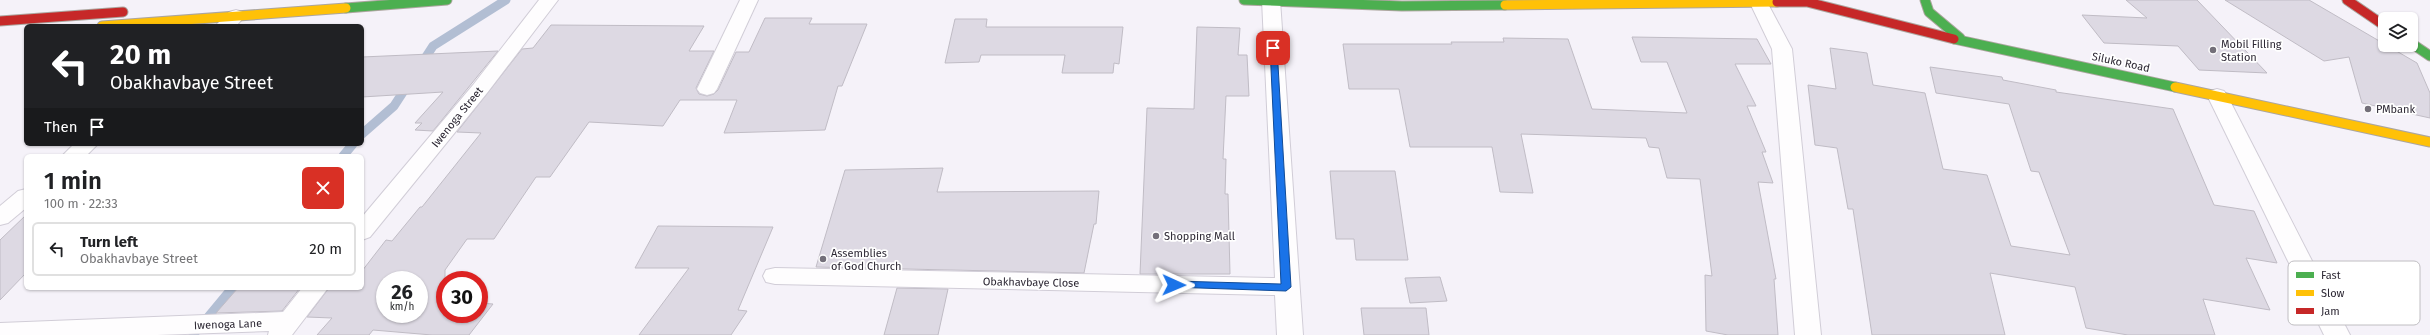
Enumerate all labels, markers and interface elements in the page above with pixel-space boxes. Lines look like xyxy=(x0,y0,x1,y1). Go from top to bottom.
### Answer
map controls xyxy=(2378,12,2418,52)
button: layers xyxy=(2378,12,2418,52)
pin xyxy=(1256,31,1290,65)
icon: arrive xyxy=(1262,37,1284,59)
text: 20 m xyxy=(110,38,171,71)
place label: Mobil Filling Station xyxy=(2221,38,2282,64)
icon: left xyxy=(44,40,96,92)
marker: Mobil Filling Station xyxy=(2208,45,2218,55)
street label: Siluko Road xyxy=(2091,50,2151,75)
text: Obakhavbaye Street xyxy=(110,72,273,94)
street label: Iwenoga Street xyxy=(429,84,486,150)
place label: PMbank xyxy=(2376,103,2415,116)
marker: PMbank xyxy=(2363,104,2373,114)
icon: arrive xyxy=(86,116,108,138)
text: Then xyxy=(44,118,78,136)
text: 1 min xyxy=(44,167,102,195)
button: close xyxy=(302,167,344,209)
text: 100 m · 22:33 xyxy=(44,196,118,211)
place label: Shopping Mall xyxy=(1164,230,1235,243)
marker: Shopping Mall xyxy=(1151,231,1161,241)
text: Turn left xyxy=(80,233,138,251)
icon: left xyxy=(46,238,68,260)
text: 20 m xyxy=(309,240,342,258)
place label: Assemblies of God Church xyxy=(831,247,901,273)
text: Obakhavbaye Street xyxy=(80,251,198,266)
marker: Assemblies of God Church xyxy=(818,254,828,264)
legend xyxy=(2288,261,2420,325)
position arrow xyxy=(1153,264,1195,306)
text: Fast xyxy=(2321,269,2341,282)
speed limit sign: 30 xyxy=(436,271,488,323)
street label: Obakhavbaye Close xyxy=(983,275,1079,290)
text: 26 xyxy=(391,280,413,304)
text: Slow xyxy=(2321,287,2345,300)
text: km/h xyxy=(390,301,414,313)
text: Jam xyxy=(2321,305,2340,318)
street label: Iwenoga Lane xyxy=(194,317,262,332)

